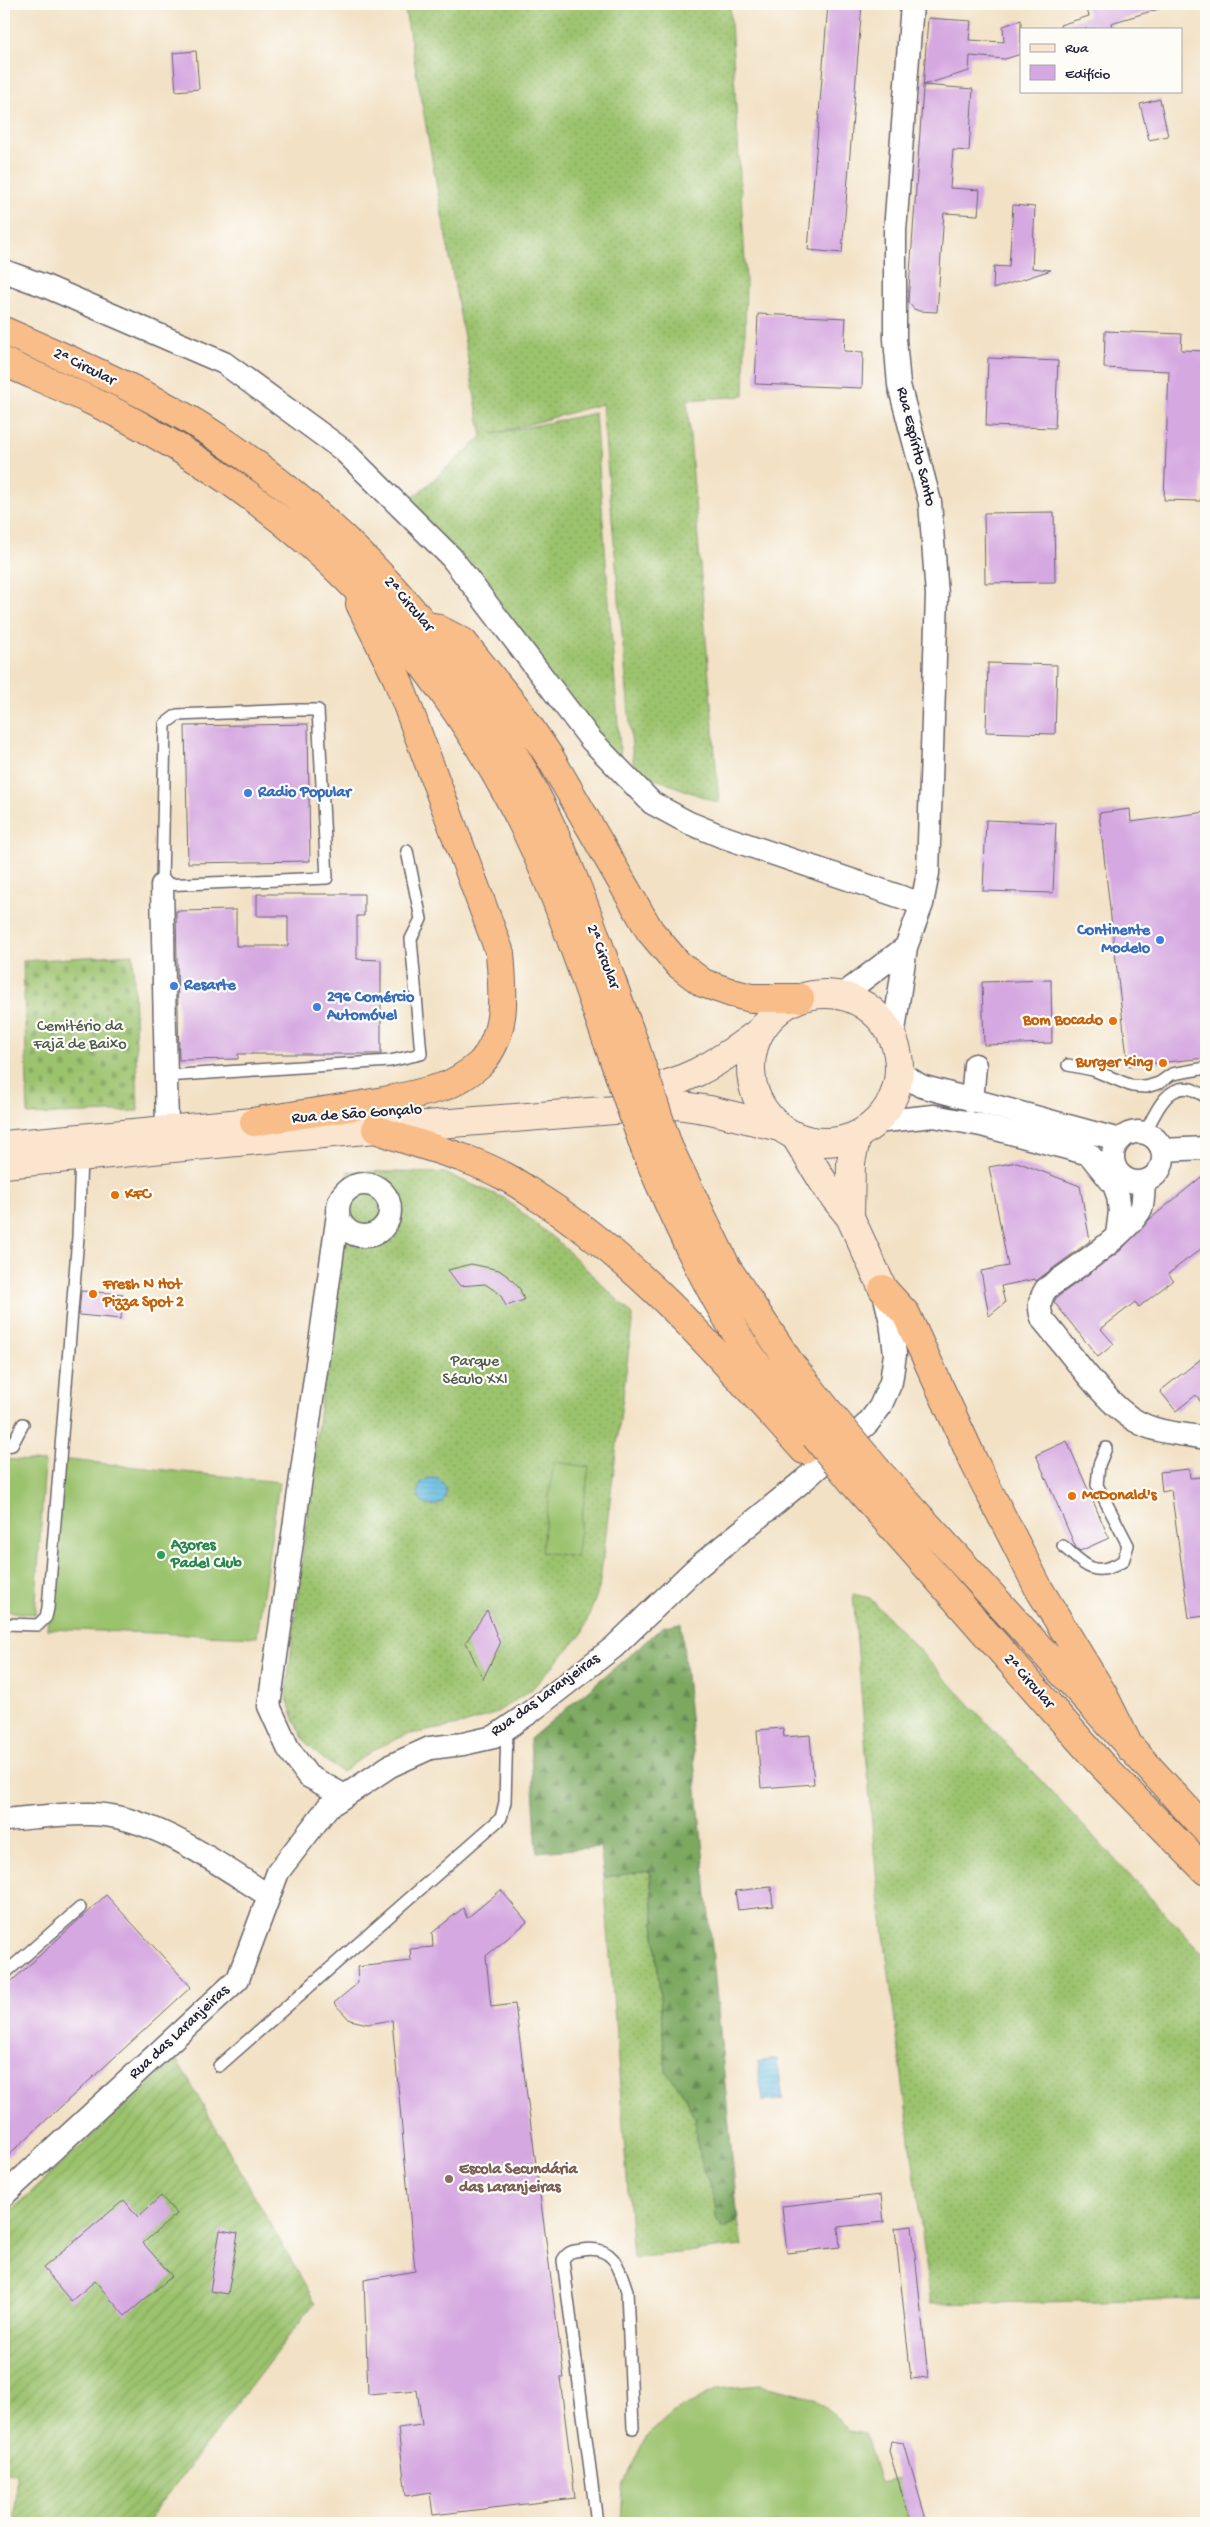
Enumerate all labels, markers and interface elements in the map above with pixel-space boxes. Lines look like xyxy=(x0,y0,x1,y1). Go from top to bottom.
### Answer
legend xyxy=(1020,28,1182,92)
text: Rua xyxy=(1065,40,1089,58)
text: Edifício xyxy=(1065,66,1111,84)
street label: 2ª Circular xyxy=(50,345,120,392)
street label: Rua Espírito Santo xyxy=(891,385,939,509)
street label: 2ª Circular xyxy=(379,573,438,638)
place label: Radio Popular xyxy=(257,784,353,803)
marker: Radio Popular xyxy=(242,787,254,799)
street label: 2ª Circular xyxy=(581,922,623,993)
place label: Continente Modelo xyxy=(1076,922,1151,959)
marker: Continente Modelo xyxy=(1154,934,1166,946)
place label: Resarte xyxy=(183,977,237,996)
marker: Resarte xyxy=(168,980,180,992)
place label: 296 Comércio Automóvel xyxy=(326,989,415,1026)
marker: 296 Comércio Automóvel xyxy=(311,1001,323,1013)
place label: Bom Bocado xyxy=(1022,1012,1104,1031)
marker: Bom Bocado xyxy=(1107,1015,1119,1027)
park label: Cemitério da Fajã de Baixo xyxy=(32,1018,127,1055)
place label: Burger King xyxy=(1075,1054,1153,1073)
marker: Burger King xyxy=(1157,1057,1169,1069)
street label: Rua de São Gonçalo xyxy=(291,1101,423,1129)
place label: KFC xyxy=(124,1186,152,1205)
marker: KFC xyxy=(109,1189,121,1201)
place label: Fresh N Hot Pizza Spot 2 xyxy=(102,1276,184,1313)
marker: Fresh N Hot Pizza Spot 2 xyxy=(87,1288,99,1300)
park label: Parque Século XXI xyxy=(442,1353,508,1390)
place label: McDonald's xyxy=(1082,1487,1158,1506)
marker: McDonald's xyxy=(1066,1490,1078,1502)
place label: Azores Padel Club xyxy=(170,1537,242,1574)
marker: Azores Padel Club xyxy=(155,1549,167,1561)
street label: Rua das Laranjeiras xyxy=(488,1649,605,1742)
street label: 2ª Circular xyxy=(998,1651,1058,1714)
street label: Rua das Laranjeiras xyxy=(126,1981,235,2084)
place label: Escola Secundária das Laranjeiras xyxy=(459,2161,578,2198)
marker: Escola Secundária das Laranjeiras xyxy=(443,2173,455,2185)

